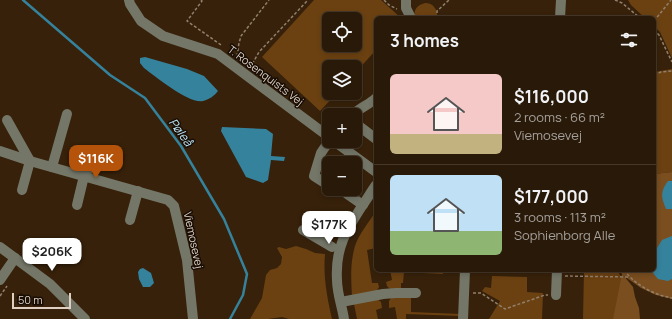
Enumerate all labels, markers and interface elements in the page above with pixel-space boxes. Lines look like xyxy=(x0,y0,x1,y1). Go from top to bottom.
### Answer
map controls xyxy=(322,12,362,196)
button: locate xyxy=(322,12,362,52)
text: 3 homes xyxy=(390,29,459,52)
icon: filters xyxy=(618,29,640,51)
street label: T. Rosenquists Vej xyxy=(225,42,307,108)
button: layers xyxy=(322,60,362,100)
text: $116,000 xyxy=(514,85,589,108)
icon: home xyxy=(422,90,470,138)
button: + xyxy=(322,108,362,148)
text: 2 rooms · 66 m² xyxy=(514,108,605,126)
water label: Pøleå xyxy=(165,115,198,150)
text: Viemosevej xyxy=(514,126,582,144)
pin: $116K xyxy=(68,145,124,179)
text: $116K xyxy=(78,149,114,167)
button: − xyxy=(322,156,362,196)
text: $177,000 xyxy=(514,185,589,208)
icon: home xyxy=(422,191,470,239)
text: 3 rooms · 113 m² xyxy=(514,208,606,226)
street label: Viemosevej xyxy=(181,210,207,270)
pin: $177K xyxy=(301,211,357,245)
text: $177K xyxy=(311,215,347,233)
text: Sophienborg Alle xyxy=(514,226,615,244)
pin: $206K xyxy=(24,238,80,272)
text: $206K xyxy=(32,242,72,260)
scale bar xyxy=(12,291,71,310)
text: 50 m xyxy=(18,292,43,307)

